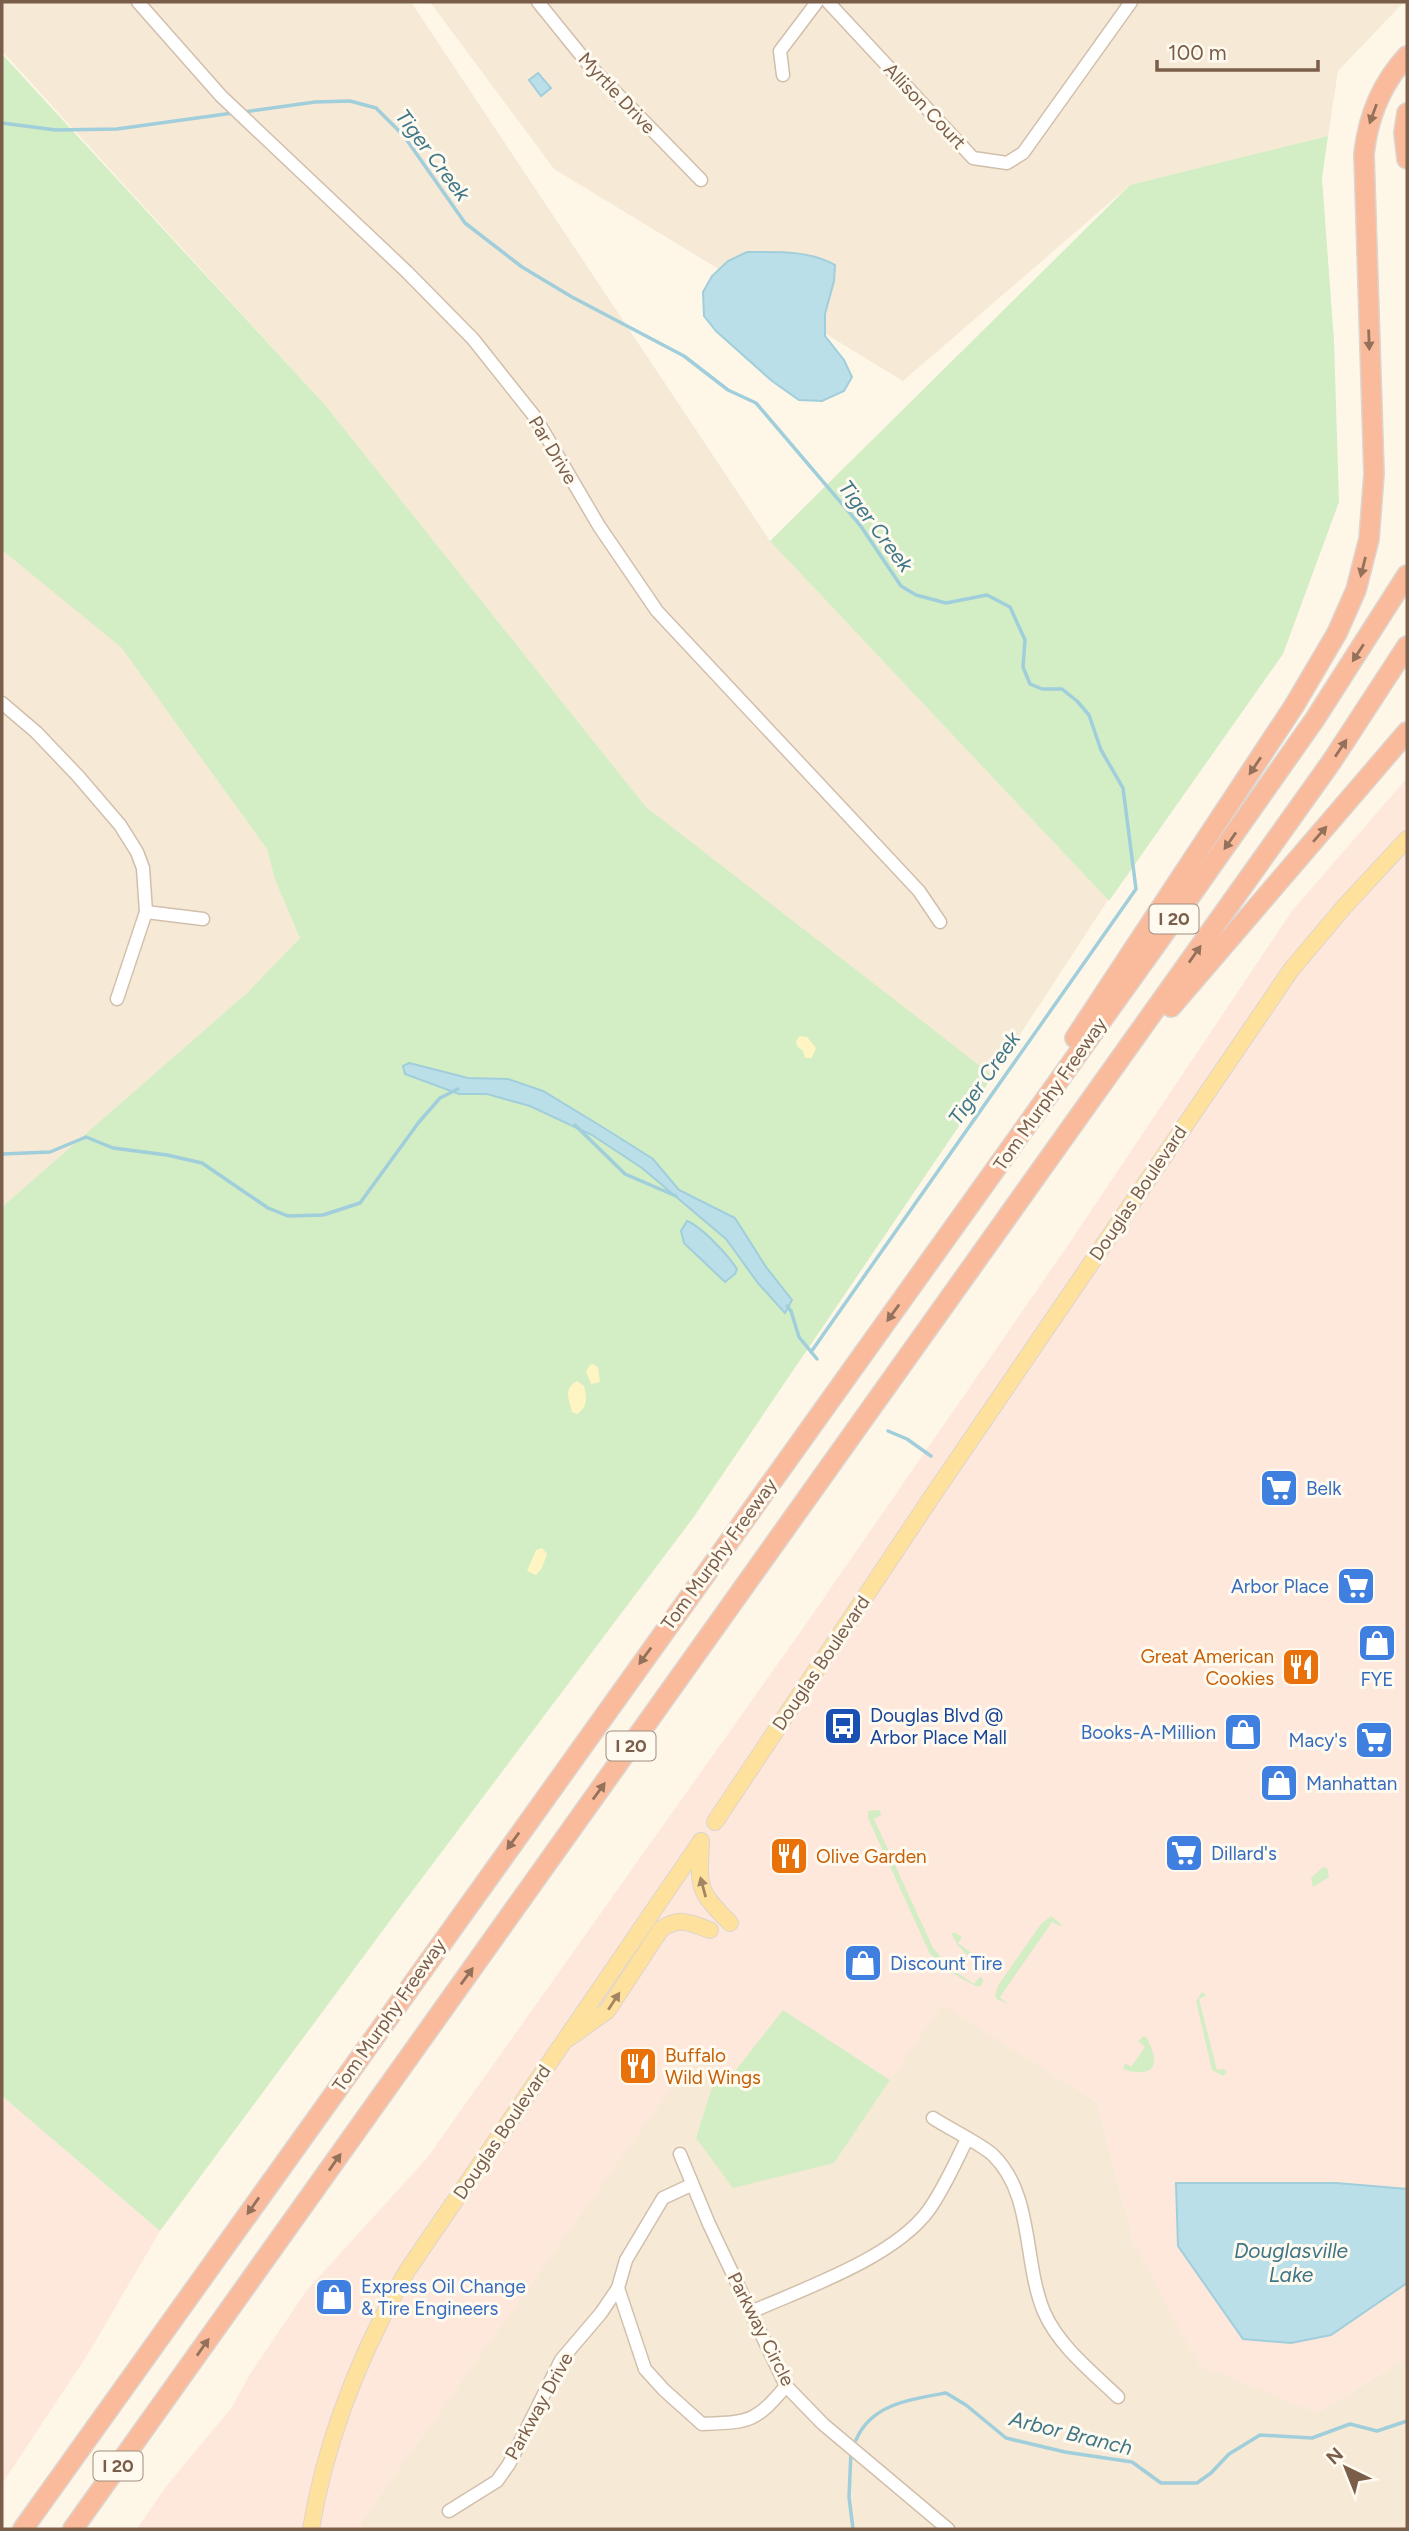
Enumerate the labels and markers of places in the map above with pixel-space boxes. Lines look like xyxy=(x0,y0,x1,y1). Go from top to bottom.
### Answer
supermarket icon: Belk xyxy=(1258,1467,1300,1509)
place label: Belk xyxy=(1306,1477,1342,1500)
supermarket icon: Arbor Place xyxy=(1335,1565,1377,1607)
place label: Arbor Place xyxy=(1231,1575,1329,1598)
shop icon: FYE xyxy=(1356,1622,1398,1664)
place label: Great American Cookies xyxy=(1140,1645,1274,1690)
restaurant icon: Great American Cookies xyxy=(1280,1646,1322,1688)
place label: FYE xyxy=(1360,1668,1394,1691)
place label: Douglas Blvd @ Arbor Place Mall xyxy=(870,1704,1007,1749)
bus stop icon: Douglas Blvd @ Arbor Place Mall xyxy=(822,1705,864,1747)
shop icon: Books-A-Million xyxy=(1222,1711,1264,1753)
supermarket icon: Macy's xyxy=(1353,1719,1395,1761)
place label: Books-A-Million xyxy=(1081,1721,1216,1744)
place label: Macy's xyxy=(1289,1729,1347,1752)
shop icon: Manhattan xyxy=(1258,1762,1300,1804)
place label: Manhattan xyxy=(1306,1772,1397,1795)
supermarket icon: Dillard's xyxy=(1163,1832,1205,1874)
restaurant icon: Olive Garden xyxy=(768,1835,810,1877)
place label: Dillard's xyxy=(1211,1842,1277,1865)
place label: Olive Garden xyxy=(816,1845,927,1868)
shop icon: Discount Tire xyxy=(842,1942,884,1984)
place label: Discount Tire xyxy=(890,1952,1002,1975)
place label: Buffalo Wild Wings xyxy=(665,2044,761,2089)
restaurant icon: Buffalo Wild Wings xyxy=(617,2045,659,2087)
place label: Express Oil Change & Tire Engineers xyxy=(361,2275,526,2320)
shop icon: Express Oil Change & Tire Engineers xyxy=(313,2276,355,2318)

